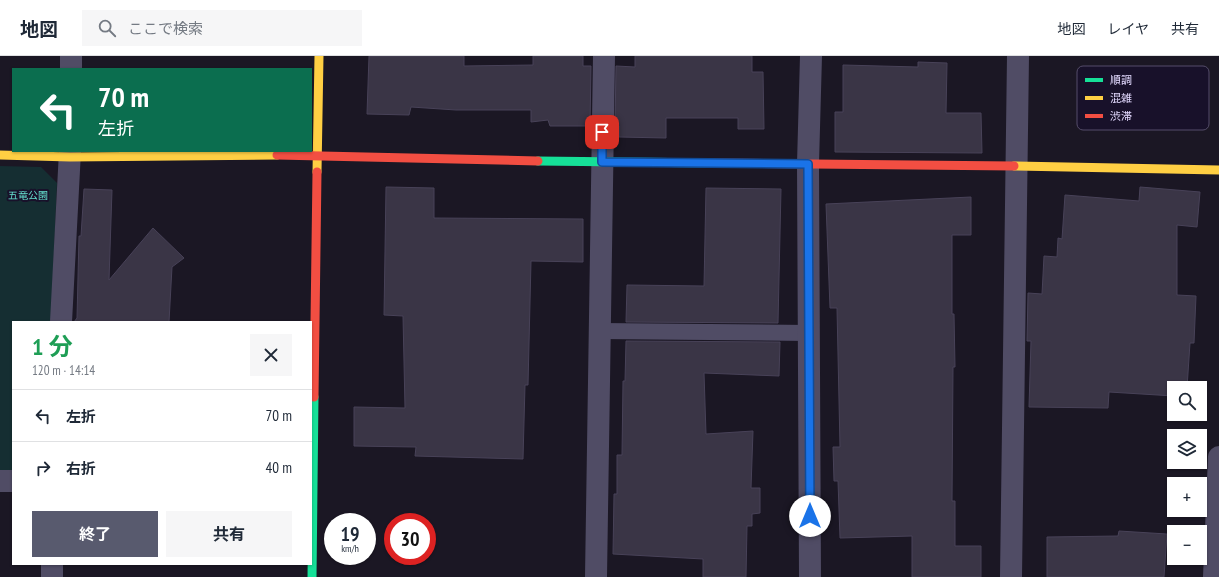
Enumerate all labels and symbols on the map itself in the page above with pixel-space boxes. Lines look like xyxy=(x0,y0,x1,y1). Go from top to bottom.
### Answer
legend xyxy=(1077,66,1209,130)
text: 順調 xyxy=(1110,73,1132,87)
text: 混雑 xyxy=(1110,91,1132,105)
text: 渋滞 xyxy=(1110,109,1132,123)
pin xyxy=(585,115,619,149)
park label: 五竜公園 xyxy=(8,189,48,202)
position arrow xyxy=(789,495,831,537)
speed limit sign: 30 xyxy=(384,513,436,565)

